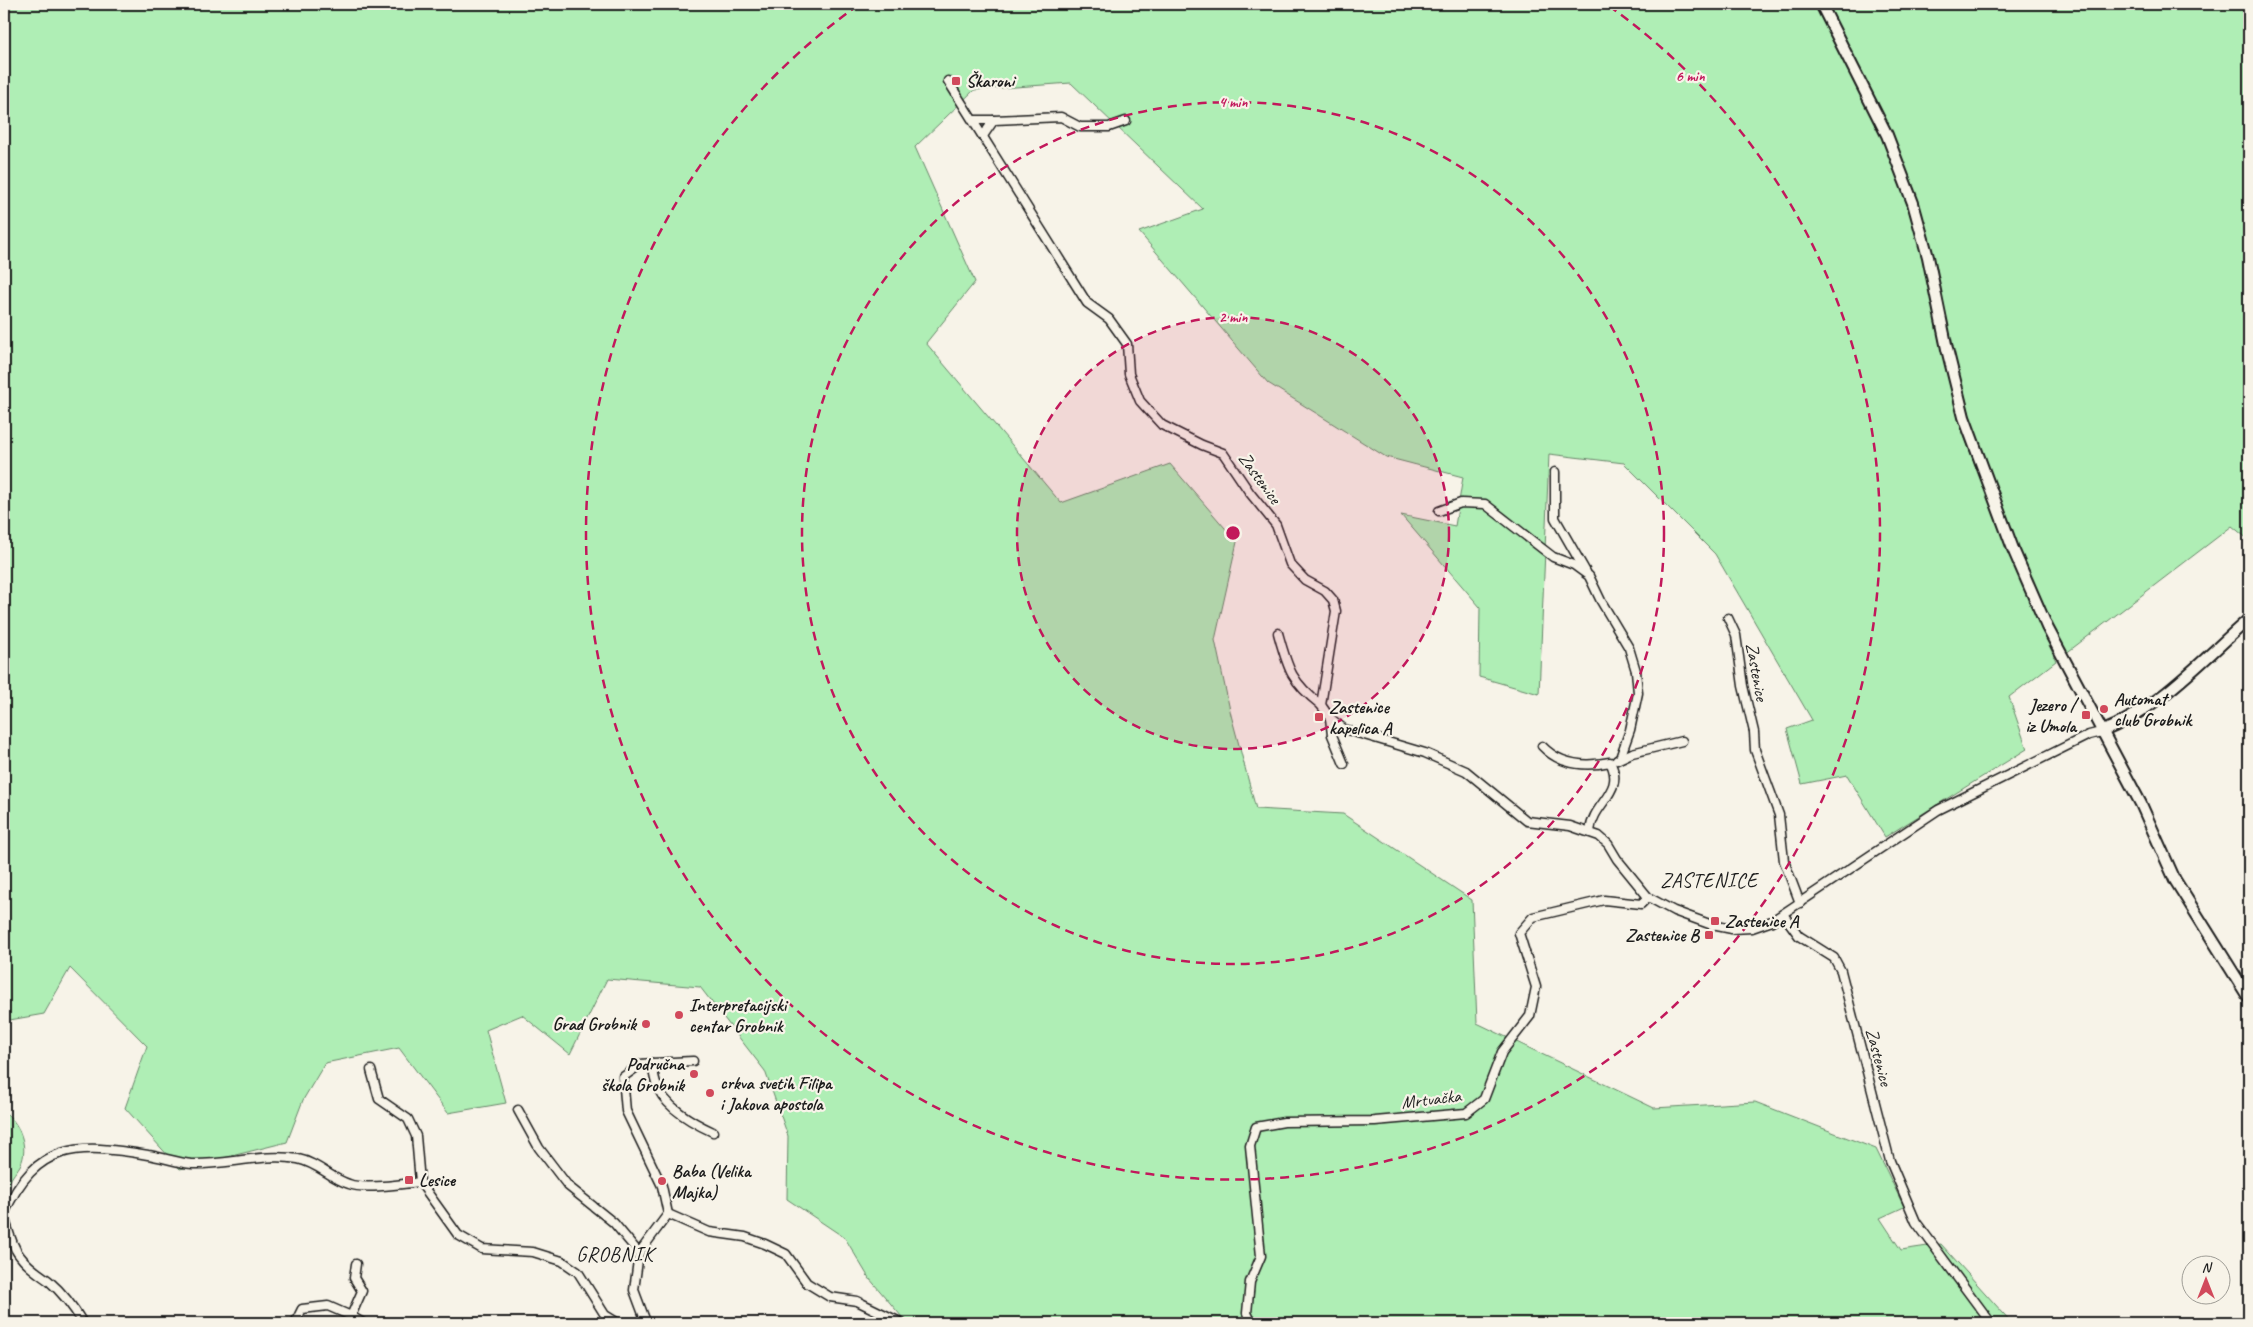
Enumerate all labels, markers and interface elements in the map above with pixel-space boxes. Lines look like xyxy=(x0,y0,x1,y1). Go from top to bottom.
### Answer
text: 6 min xyxy=(1675,67,1706,86)
place label: Škaroni xyxy=(966,70,1017,92)
marker: Škaroni xyxy=(950,75,962,87)
text: 4 min xyxy=(1219,93,1248,112)
text: 2 min xyxy=(1219,308,1248,327)
street label: Zastenice xyxy=(1234,448,1287,509)
centre of rings xyxy=(1224,524,1242,542)
street label: Zastenice xyxy=(1741,641,1773,704)
place label: Automat club Grobnik xyxy=(2114,688,2193,731)
place label: Jezero / iz Umola xyxy=(2025,694,2080,737)
place label: Zastenice kapelica A xyxy=(1329,696,1393,739)
marker: Automat club Grobnik xyxy=(2098,703,2110,715)
marker: Jezero / iz Umola xyxy=(2080,709,2092,721)
marker: Zastenice kapelica A xyxy=(1313,711,1325,723)
district label: ZASTENICE xyxy=(1660,868,1759,893)
place label: Zastenice A xyxy=(1725,910,1800,932)
marker: Zastenice A xyxy=(1709,915,1721,927)
place label: Zastenice B xyxy=(1626,924,1701,946)
marker: Zastenice B xyxy=(1703,929,1715,941)
place label: Interpretacijski centar Grobnik xyxy=(689,994,789,1037)
marker: Interpretacijski centar Grobnik xyxy=(673,1009,685,1021)
place label: Grad Grobnik xyxy=(552,1013,638,1035)
marker: Grad Grobnik xyxy=(640,1018,652,1030)
street label: Zastenice xyxy=(1861,1026,1897,1089)
place label: Područna škola Grobnik xyxy=(601,1053,686,1096)
marker: Područna škola Grobnik xyxy=(688,1068,700,1080)
place label: crkva svetih Filipa i Jakova apostola xyxy=(720,1072,833,1115)
street label: Mrtvačka xyxy=(1400,1084,1463,1114)
marker: crkva svetih Filipa i Jakova apostola xyxy=(704,1087,716,1099)
place label: Baba (Velika Majka) xyxy=(672,1160,752,1203)
place label: Lesice xyxy=(419,1169,457,1191)
marker: Lesice xyxy=(403,1174,415,1186)
marker: Baba (Velika Majka) xyxy=(656,1175,668,1187)
district label: GROBNIK xyxy=(576,1242,657,1267)
north arrow xyxy=(2180,1254,2230,1304)
text: N xyxy=(2202,1259,2213,1276)

